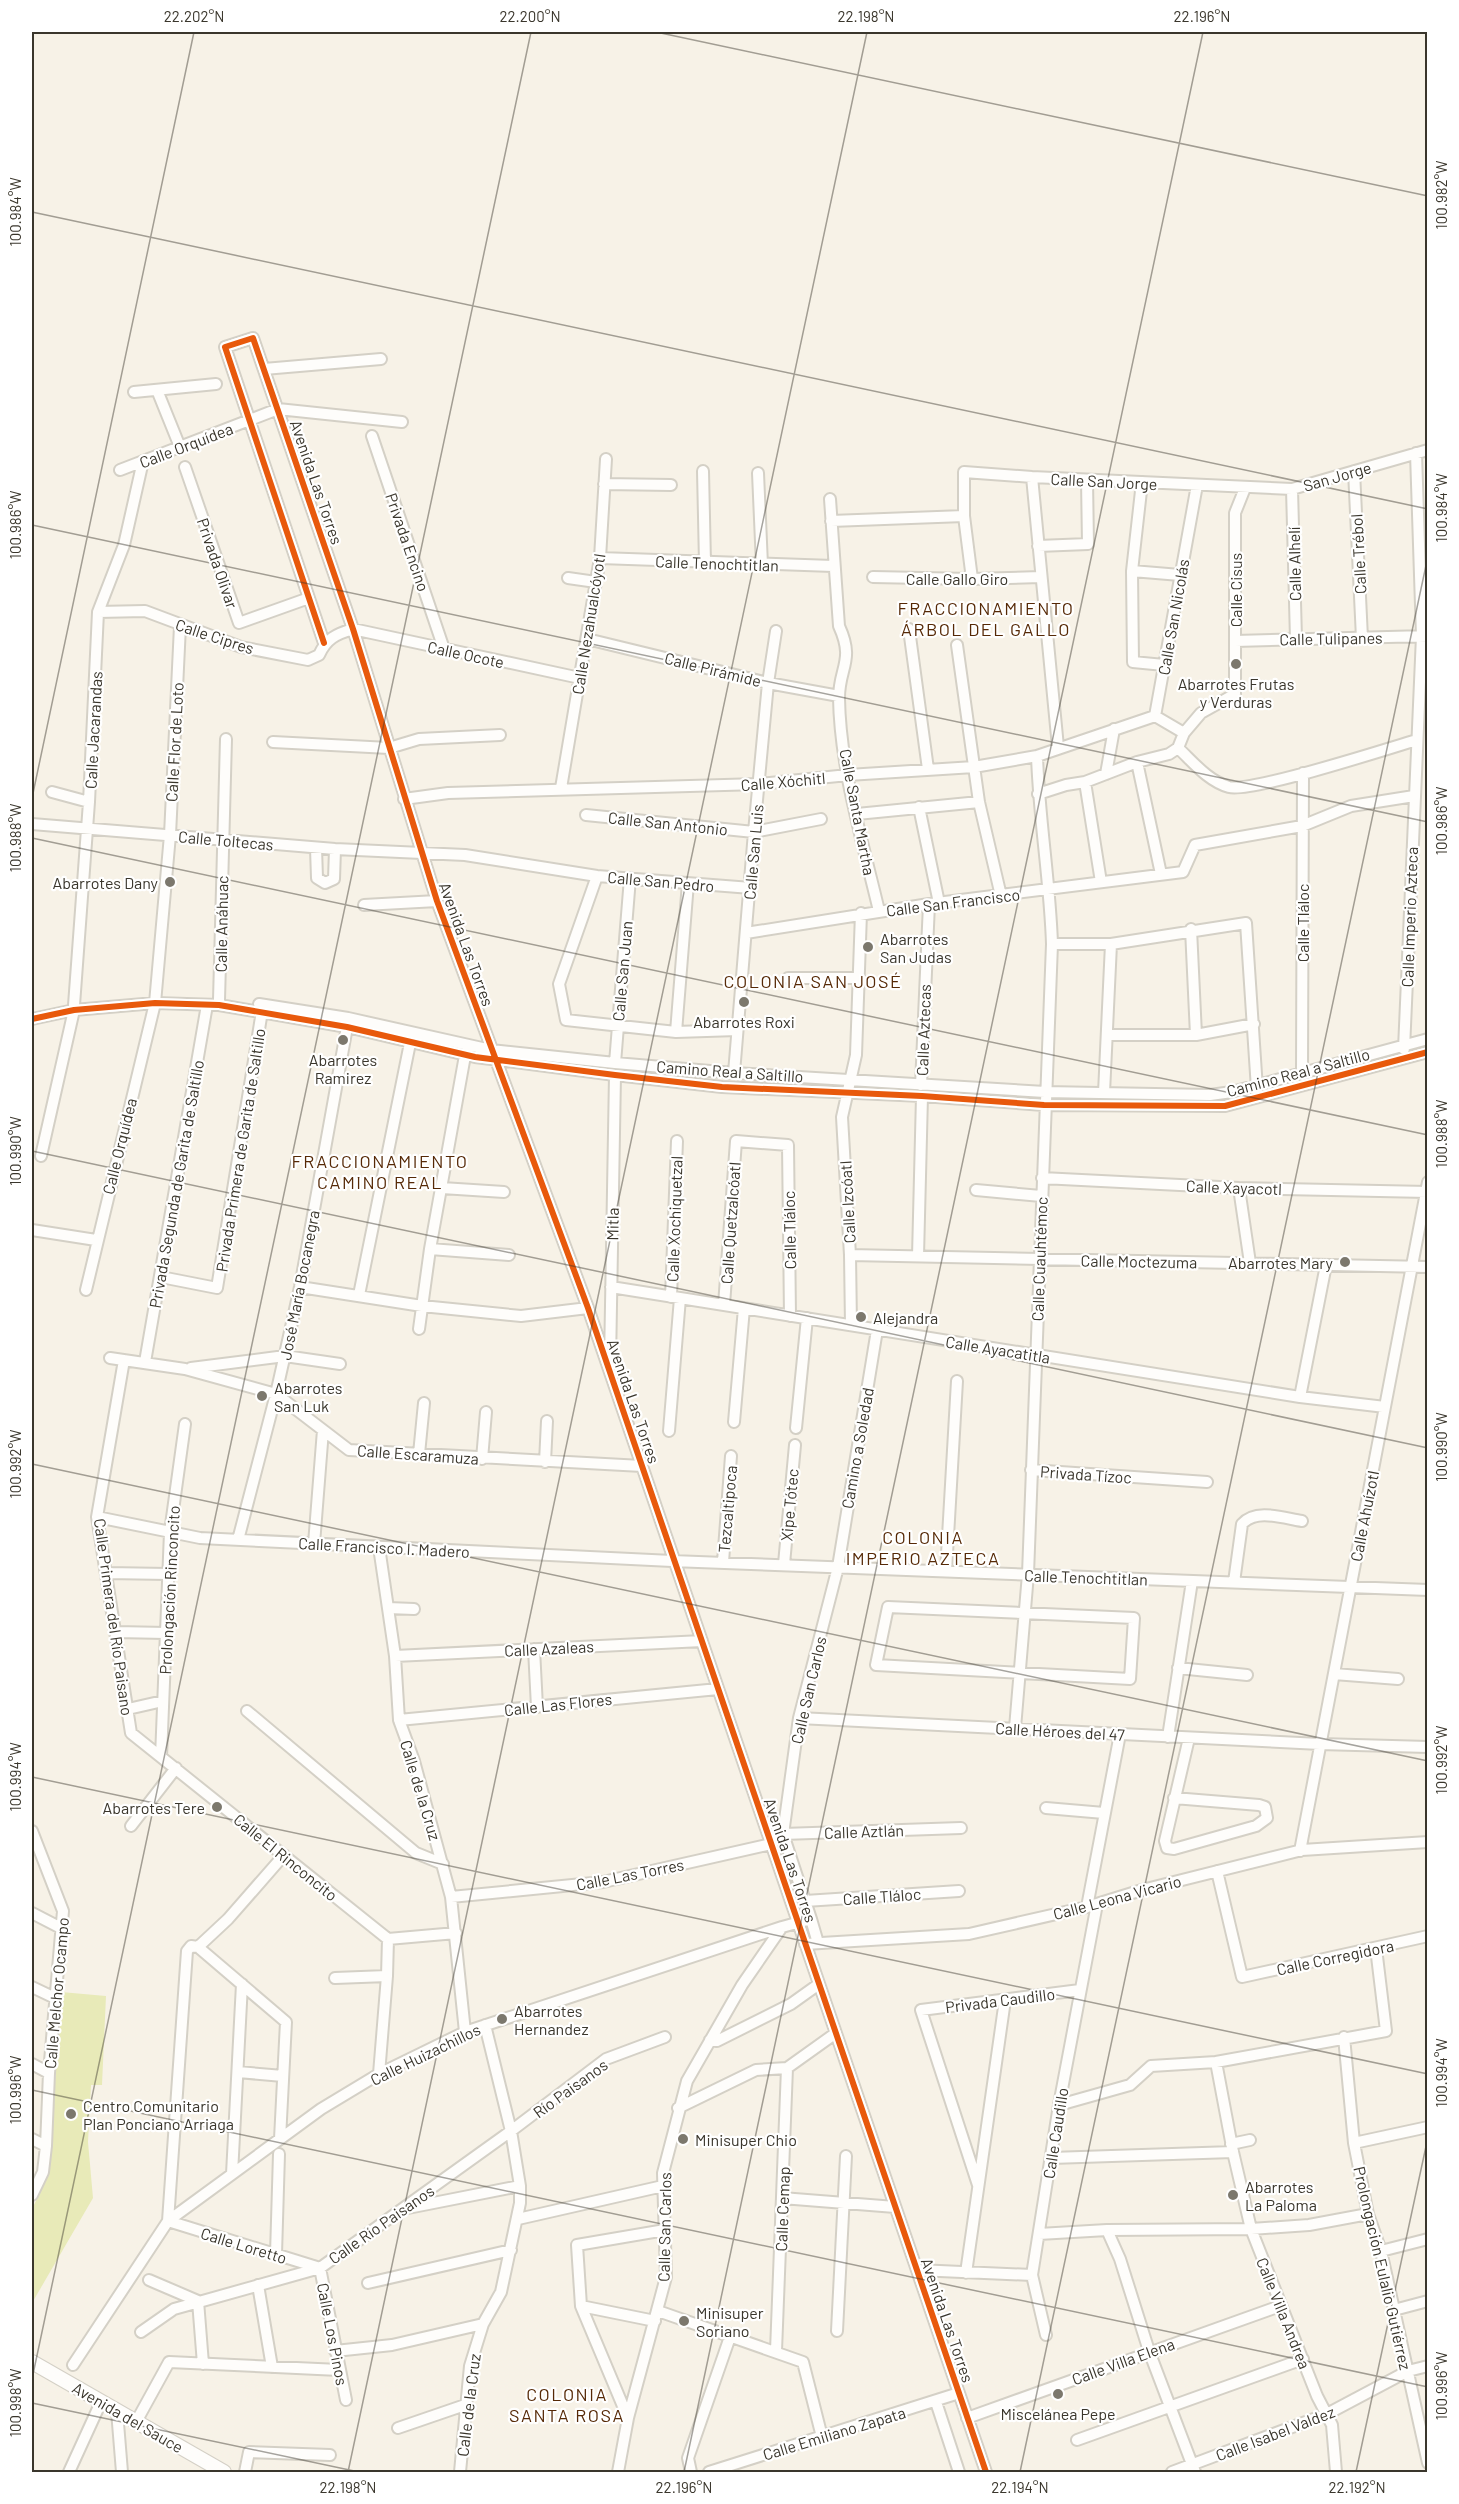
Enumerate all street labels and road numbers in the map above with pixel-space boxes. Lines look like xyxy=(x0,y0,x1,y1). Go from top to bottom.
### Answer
street label: Avenida Las Torres xyxy=(287,417,347,547)
street label: Calle Orquídea xyxy=(137,418,235,472)
street label: San Jorge xyxy=(1301,457,1373,495)
street label: Calle San Jorge xyxy=(1050,469,1158,493)
street label: Privada Encino xyxy=(382,490,434,594)
street label: Calle Trébol xyxy=(1346,513,1370,595)
street label: Privada Olivar xyxy=(194,515,242,611)
street label: Calle Alhelí xyxy=(1284,526,1304,601)
street label: Calle Tenochtitlan xyxy=(655,551,779,575)
street label: Calle Nezahualcóyotl xyxy=(567,552,609,696)
street label: Calle Cisus xyxy=(1226,553,1245,627)
street label: Calle San Nicolás xyxy=(1153,557,1193,677)
street label: Calle Gallo Giro xyxy=(906,569,1008,588)
street label: Calle Cipres xyxy=(173,614,257,658)
street label: Calle Tulipanes xyxy=(1279,628,1383,648)
street label: Calle Ocote xyxy=(426,637,506,671)
street label: Calle Pirámide xyxy=(663,648,763,690)
street label: Calle Jacarandas xyxy=(80,671,106,789)
street label: Calle Flor de Loto xyxy=(161,682,187,802)
street label: Calle Santa Martha xyxy=(836,747,880,877)
street label: Calle Xóchitl xyxy=(740,768,826,794)
street label: Calle San Luis xyxy=(739,804,767,900)
street label: Calle San Antonio xyxy=(607,807,729,839)
street label: Calle Toltecas xyxy=(178,826,274,854)
street label: Calle Imperio Azteca xyxy=(1397,846,1421,988)
street label: Calle San Pedro xyxy=(607,867,715,895)
street label: Calle Anáhuac xyxy=(211,875,231,973)
street label: Avenida Las Torres xyxy=(436,879,498,1009)
street label: Calle San Francisco xyxy=(885,884,1021,920)
street label: Calle Tláloc xyxy=(1293,884,1312,962)
street label: Calle San Juan xyxy=(608,920,636,1022)
street label: Calle Aztecas xyxy=(912,984,934,1076)
street label: Privada Primera de Garita de Saltillo xyxy=(211,1027,269,1273)
street label: Camino Real a Saltillo xyxy=(1224,1044,1372,1100)
street label: Camino Real a Saltillo xyxy=(656,1056,804,1086)
street label: Privada Segunda de Garita de Saltillo xyxy=(145,1058,207,1310)
street label: Calle Orquídea xyxy=(98,1096,140,1196)
street label: Calle Xochiquetzal xyxy=(662,1156,686,1282)
street label: Calle Izcóatl xyxy=(835,1160,859,1244)
street label: Calle Quetzalcóatl xyxy=(716,1161,744,1285)
street label: Calle Xayacotl xyxy=(1186,1176,1282,1198)
street label: Calle Tláloc xyxy=(779,1191,799,1269)
street label: Calle Cuauhtémoc xyxy=(1027,1196,1051,1322)
street label: Mitla xyxy=(602,1207,622,1241)
street label: José María Bocanegra xyxy=(275,1208,323,1362)
street label: Calle Moctezuma xyxy=(1081,1250,1197,1272)
street label: Calle Ayacatitla xyxy=(944,1331,1052,1367)
street label: Avenida Las Torres xyxy=(604,1336,664,1466)
street label: Camino a Soledad xyxy=(837,1386,877,1510)
street label: Calle Escaramuza xyxy=(357,1440,479,1468)
street label: Privada Tízoc xyxy=(1040,1461,1132,1487)
street label: Tezcaltipoca xyxy=(714,1465,740,1553)
street label: Xipe Tótec xyxy=(776,1468,802,1542)
street label: Calle Ahuízotl xyxy=(1346,1469,1382,1563)
street label: Prolongación Rinconcito xyxy=(155,1505,183,1675)
street label: Calle Primera del Río Paisano xyxy=(91,1517,137,1717)
street label: Calle Francisco I. Madero xyxy=(298,1533,470,1561)
street label: Calle Tenochtitlan xyxy=(1024,1565,1148,1589)
street label: Calle San Carlos xyxy=(786,1634,830,1746)
street label: Calle Azaleas xyxy=(504,1636,594,1660)
street label: Calle Las Flores xyxy=(503,1689,613,1719)
street label: Calle Héroes del 47 xyxy=(995,1718,1126,1744)
street label: Calle de la Cruz xyxy=(397,1738,445,1842)
street label: Avenida Las Torres xyxy=(761,1795,821,1925)
street label: Calle El Rinconcito xyxy=(230,1809,342,1905)
street label: Calle Aztlán xyxy=(824,1820,904,1842)
street label: Calle Las Torres xyxy=(574,1854,686,1894)
street label: Calle Leona Vicario xyxy=(1051,1871,1183,1923)
street label: Calle Tláloc xyxy=(842,1884,922,1908)
street label: Calle Melchor Ocampo xyxy=(40,1916,72,2070)
street label: Calle Corregidora xyxy=(1275,1935,1395,1979)
street label: Privada Caudillo xyxy=(944,1984,1056,2016)
street label: Calle Huizachillos xyxy=(367,2019,483,2089)
street label: Río Paisanos xyxy=(529,2055,611,2121)
street label: Calle Caudillo xyxy=(1038,2086,1072,2180)
street label: Prolongación Eulalio Gutiérrez xyxy=(1350,2164,1416,2372)
street label: Calle Cemap xyxy=(771,2166,793,2252)
street label: Calle San Carlos xyxy=(654,2172,674,2282)
street label: Calle Río Paisanos xyxy=(325,2181,437,2267)
street label: Calle Loretto xyxy=(199,2223,289,2267)
street label: Avenida Las Torres xyxy=(918,2255,978,2385)
street label: Calle Villa Andrea xyxy=(1253,2255,1315,2371)
street label: Calle Los Pinos xyxy=(314,2281,352,2387)
street label: Calle Villa Elena xyxy=(1069,2334,1177,2388)
street label: Calle de la Cruz xyxy=(452,2352,484,2458)
street label: Avenida del Sauce xyxy=(69,2378,187,2456)
street label: Calle Emiliano Zapata xyxy=(760,2402,908,2464)
street label: Calle Isabel Valdez xyxy=(1213,2402,1337,2464)

